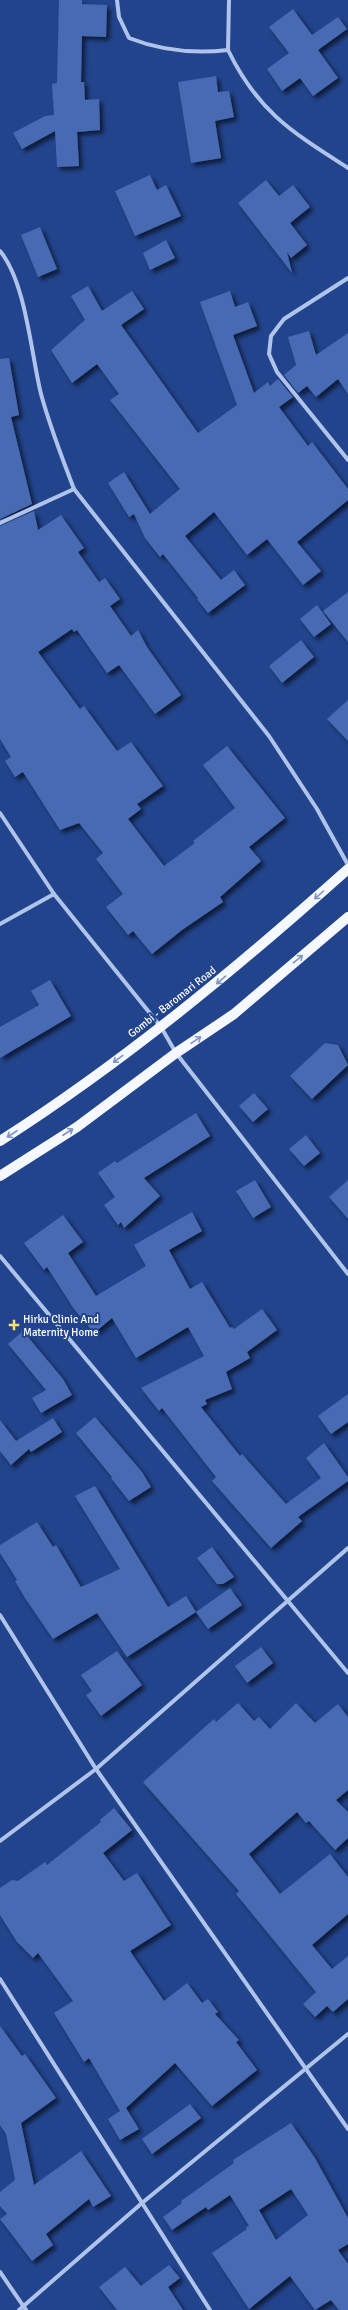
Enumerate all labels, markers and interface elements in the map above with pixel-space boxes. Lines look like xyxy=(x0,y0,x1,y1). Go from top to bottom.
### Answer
one-way arrow xyxy=(314,890,324,899)
one-way arrow xyxy=(292,955,303,964)
street label: Gombi - Baromari Road xyxy=(125,963,219,1040)
one-way arrow xyxy=(215,975,226,984)
one-way arrow xyxy=(190,1035,202,1043)
one-way arrow xyxy=(112,1055,123,1063)
one-way arrow xyxy=(62,1128,73,1136)
one-way arrow xyxy=(6,1130,17,1138)
place label: Hirku Clinic And Maternity Home xyxy=(23,1313,99,1339)
marker: Hirku Clinic And Maternity Home xyxy=(8,1319,20,1331)

